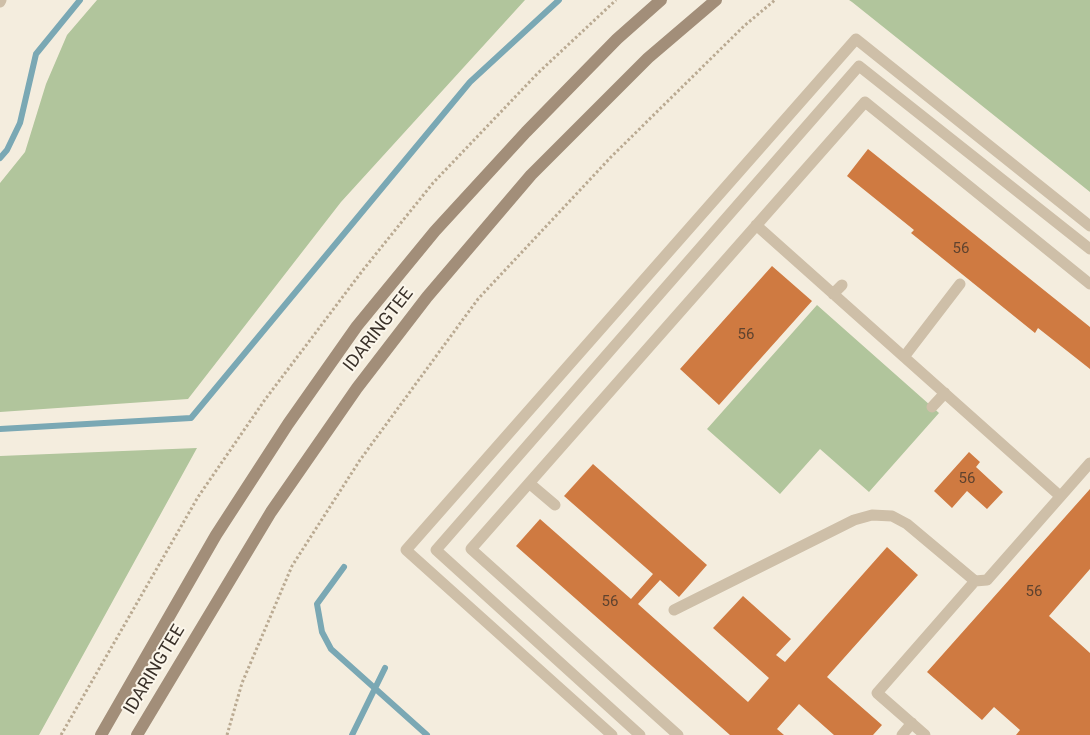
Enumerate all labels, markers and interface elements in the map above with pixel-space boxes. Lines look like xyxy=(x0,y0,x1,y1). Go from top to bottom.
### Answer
house number: 56 xyxy=(953,240,969,258)
street label: IDARINGTEE xyxy=(340,284,418,376)
house number: 56 xyxy=(738,326,754,344)
house number: 56 xyxy=(959,470,975,488)
house number: 56 xyxy=(1026,583,1042,601)
house number: 56 xyxy=(602,593,618,611)
street label: IDARINGTEE xyxy=(120,621,190,719)

